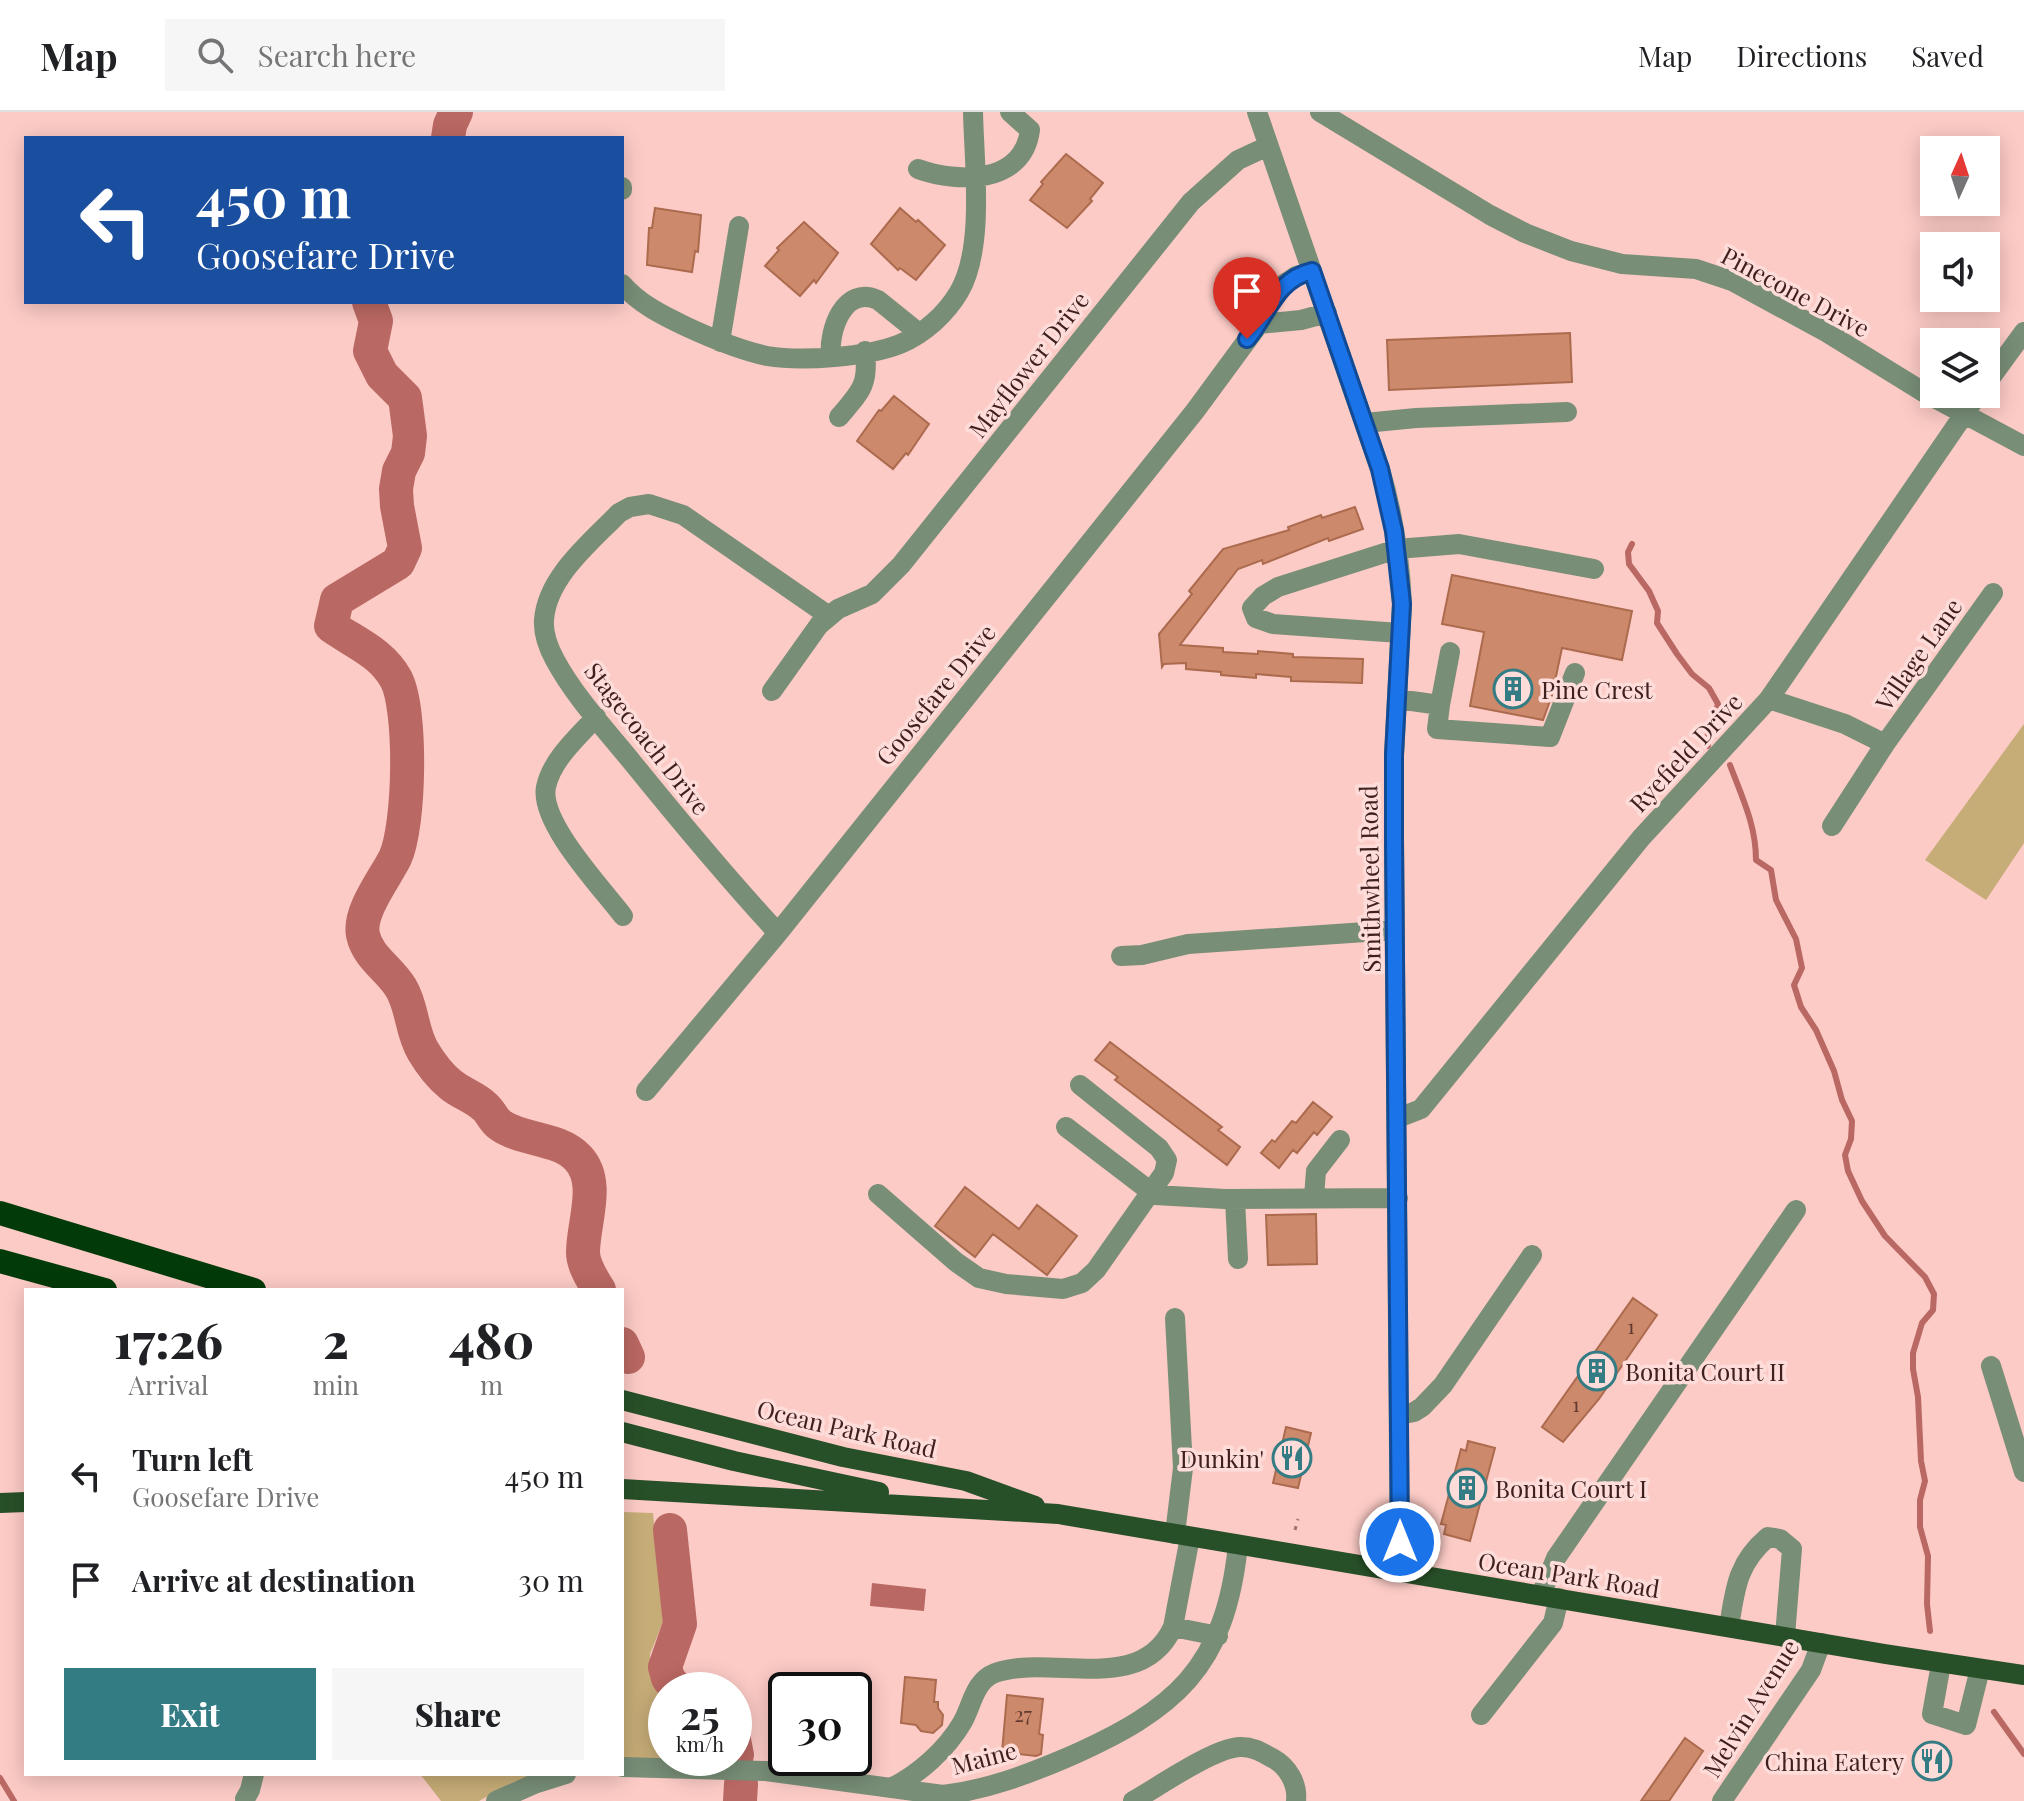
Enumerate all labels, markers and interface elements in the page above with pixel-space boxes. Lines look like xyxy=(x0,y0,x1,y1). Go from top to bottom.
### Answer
search box xyxy=(165,19,725,91)
text: Map xyxy=(40,30,117,81)
icon: search xyxy=(193,33,237,77)
text: Search here xyxy=(257,35,416,75)
text: Map xyxy=(1638,37,1692,74)
text: Directions xyxy=(1736,37,1867,74)
text: Saved xyxy=(1911,37,1984,74)
north arrow xyxy=(1920,136,2000,216)
map controls xyxy=(1920,136,2000,408)
text: 450 m xyxy=(196,158,351,233)
icon: left xyxy=(64,168,168,272)
text: Goosefare Drive xyxy=(196,230,456,278)
button: sound xyxy=(1920,232,2000,312)
street label: Pinecone Drive xyxy=(1716,238,1876,344)
pin xyxy=(1213,257,1281,339)
icon: arrive xyxy=(1225,269,1269,313)
street label: Mayflower Drive xyxy=(961,284,1095,444)
button: layers xyxy=(1920,328,2000,408)
street label: Village Lane xyxy=(1867,591,1968,717)
street label: Goosefare Drive xyxy=(868,617,1002,771)
street label: Stagecoach Drive xyxy=(578,655,718,821)
building icon: Pine Crest xyxy=(1492,668,1534,710)
place label: Pine Crest xyxy=(1541,673,1653,705)
street label: Ryefield Drive xyxy=(1622,686,1748,818)
street label: Smithwheel Road xyxy=(1351,785,1387,973)
text: 17:26 xyxy=(114,1307,223,1371)
text: 2 xyxy=(323,1307,349,1371)
text: 480 xyxy=(449,1307,534,1371)
house number: 1 xyxy=(1627,1312,1635,1339)
building icon: Bonita Court II xyxy=(1576,1350,1618,1392)
place label: Bonita Court II xyxy=(1625,1355,1785,1387)
text: Arrival xyxy=(128,1367,208,1402)
text: min xyxy=(313,1367,359,1402)
text: m xyxy=(480,1367,503,1402)
house number: 1 xyxy=(1572,1390,1580,1417)
street label: Ocean Park Road xyxy=(754,1392,940,1464)
restaurant icon: Dunkin' xyxy=(1271,1437,1313,1479)
text: Turn left xyxy=(132,1439,253,1479)
place label: Dunkin' xyxy=(1180,1442,1264,1474)
icon: left xyxy=(64,1454,108,1498)
text: 450 m xyxy=(505,1456,584,1496)
building icon: Bonita Court I xyxy=(1446,1467,1488,1509)
place label: Bonita Court I xyxy=(1495,1472,1647,1504)
text: Goosefare Drive xyxy=(132,1479,319,1514)
position arrow xyxy=(1358,1500,1442,1584)
street label: Ocean Park Road xyxy=(1476,1544,1662,1604)
icon: arrive xyxy=(64,1558,108,1602)
text: Arrive at destination xyxy=(132,1560,415,1600)
text: 30 m xyxy=(518,1560,584,1600)
street label: Melvin Avenue xyxy=(1695,1633,1805,1783)
button: Exit xyxy=(64,1668,316,1760)
button: Share xyxy=(332,1668,584,1760)
speed limit sign: 30 xyxy=(768,1672,872,1776)
text: 25 xyxy=(680,1687,720,1740)
house number: 27 xyxy=(1014,1700,1032,1727)
text: km/h xyxy=(676,1730,724,1757)
street label: Maine xyxy=(948,1733,1020,1781)
restaurant icon: China Eatery xyxy=(1911,1740,1953,1782)
place label: China Eatery xyxy=(1764,1745,1904,1777)

